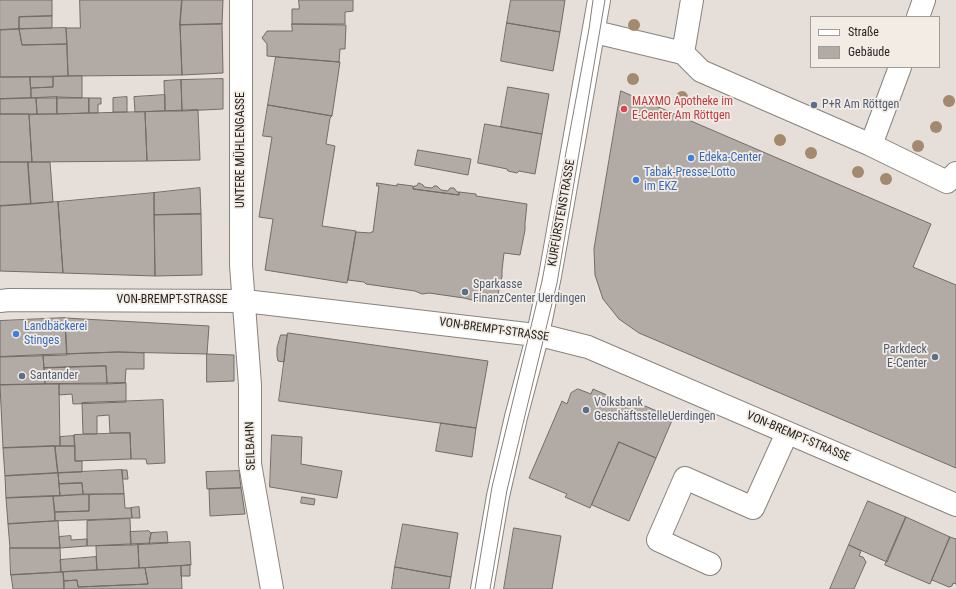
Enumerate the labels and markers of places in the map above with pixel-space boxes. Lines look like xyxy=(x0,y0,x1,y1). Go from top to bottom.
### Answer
place label: MAXMO Apotheke im E-Center Am Röttgen xyxy=(632,95,733,123)
place label: P+R Am Röttgen xyxy=(822,98,899,112)
marker: P+R Am Röttgen xyxy=(809,100,819,110)
marker: MAXMO Apotheke im E-Center Am Röttgen xyxy=(619,104,629,114)
place label: Edeka-Center xyxy=(699,151,762,165)
marker: Edeka-Center xyxy=(686,153,696,163)
place label: Tabak-Presse-Lotto im EKZ xyxy=(644,166,735,194)
marker: Tabak-Presse-Lotto im EKZ xyxy=(631,175,641,185)
place label: Sparkasse FinanzCenter Uerdingen xyxy=(473,278,586,306)
marker: Sparkasse FinanzCenter Uerdingen xyxy=(460,287,470,297)
place label: Landbäckerei Stinges xyxy=(24,320,87,348)
marker: Landbäckerei Stinges xyxy=(11,329,21,339)
place label: Parkdeck E-Center xyxy=(883,343,927,371)
marker: Parkdeck E-Center xyxy=(930,352,940,362)
place label: Santander xyxy=(30,369,78,383)
marker: Santander xyxy=(17,371,27,381)
place label: Volksbank GeschäftsstelleUerdingen xyxy=(594,396,716,424)
marker: Volksbank GeschäftsstelleUerdingen xyxy=(581,405,591,415)

